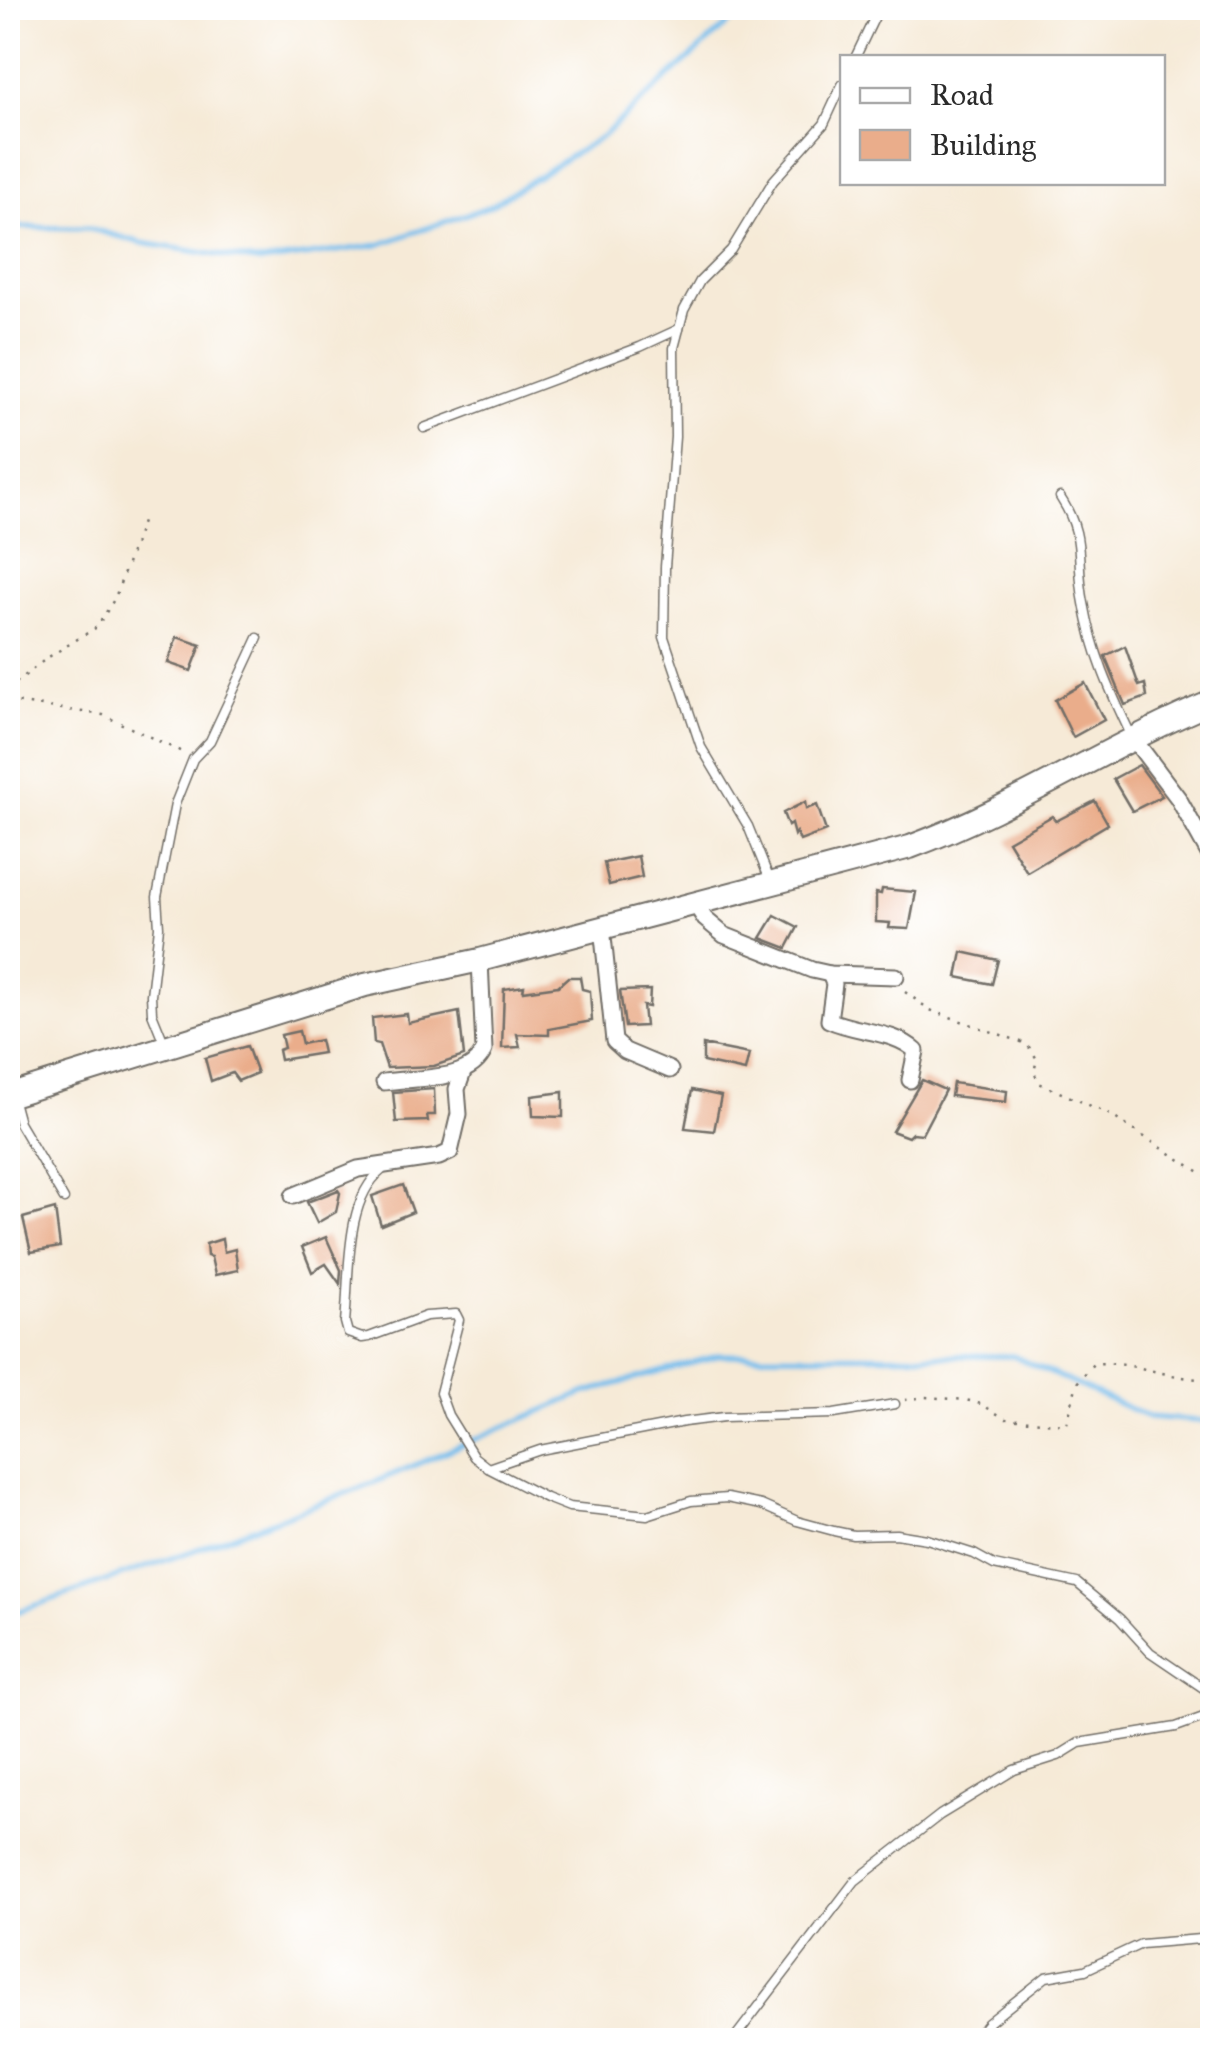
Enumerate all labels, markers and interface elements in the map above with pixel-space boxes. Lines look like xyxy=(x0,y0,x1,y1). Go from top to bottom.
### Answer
legend xyxy=(840,55,1165,185)
text: Road xyxy=(930,77,994,113)
text: Building xyxy=(930,127,1037,163)

